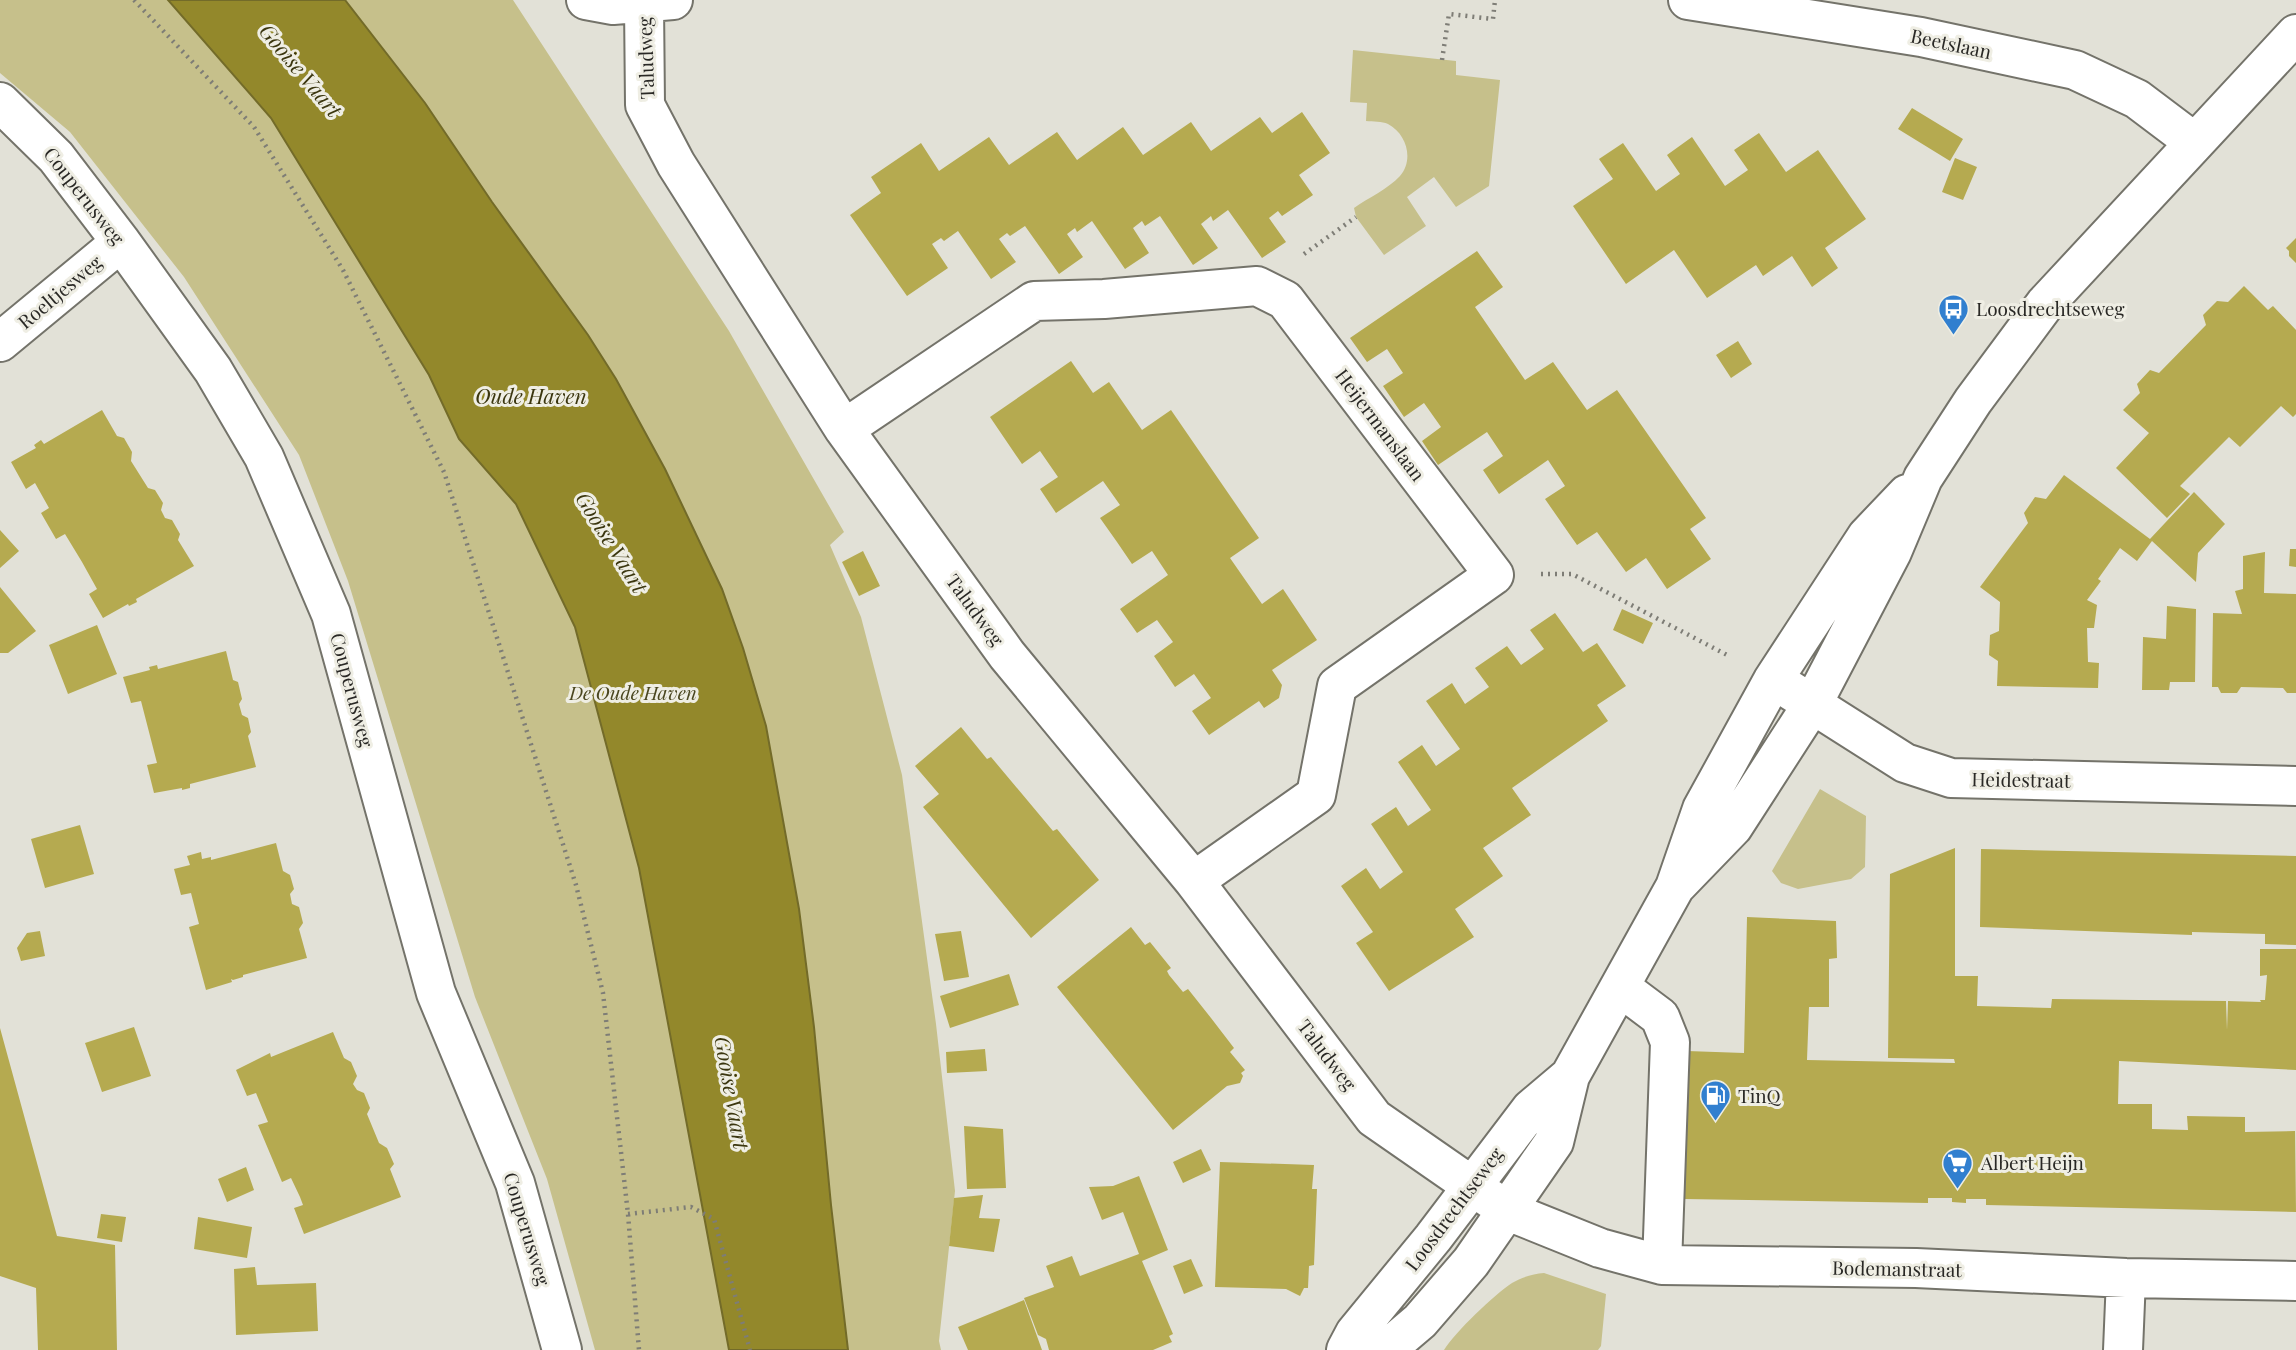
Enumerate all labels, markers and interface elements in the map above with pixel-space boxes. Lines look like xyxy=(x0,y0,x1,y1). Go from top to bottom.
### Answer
street label: Taludweg xyxy=(631,16,659,100)
water label: Gooise Vaart xyxy=(254,17,350,123)
street label: Beetslaan xyxy=(1908,22,1995,64)
street label: Couperusweg xyxy=(38,141,131,250)
street label: Roeltjesweg xyxy=(12,248,107,334)
bus stop icon: Loosdrechtseweg xyxy=(1936,292,1970,336)
place label: Loosdrechtseweg xyxy=(1976,295,2125,321)
street label: Heijermanslaan xyxy=(1330,363,1432,486)
water label: Oude Haven xyxy=(475,381,587,409)
water label: Gooise Vaart xyxy=(571,486,655,599)
street label: Taludweg xyxy=(941,568,1011,650)
street label: Couperusweg xyxy=(325,630,381,750)
park label: De Oude Haven xyxy=(568,679,697,705)
street label: Heidestraat xyxy=(1971,765,2071,793)
street label: Taludweg xyxy=(1293,1014,1363,1095)
water label: Gooise Vaart xyxy=(709,1034,757,1152)
fuel station icon: TinQ xyxy=(1698,1079,1732,1123)
place label: TinQ xyxy=(1738,1082,1782,1108)
street label: Loosdrechtseweg xyxy=(1398,1141,1508,1276)
supermarket icon: Albert Heijn xyxy=(1941,1146,1975,1190)
place label: Albert Heijn xyxy=(1980,1149,2085,1175)
street label: Couperusweg xyxy=(498,1169,558,1289)
street label: Bodemanstraat xyxy=(1832,1254,1962,1282)

